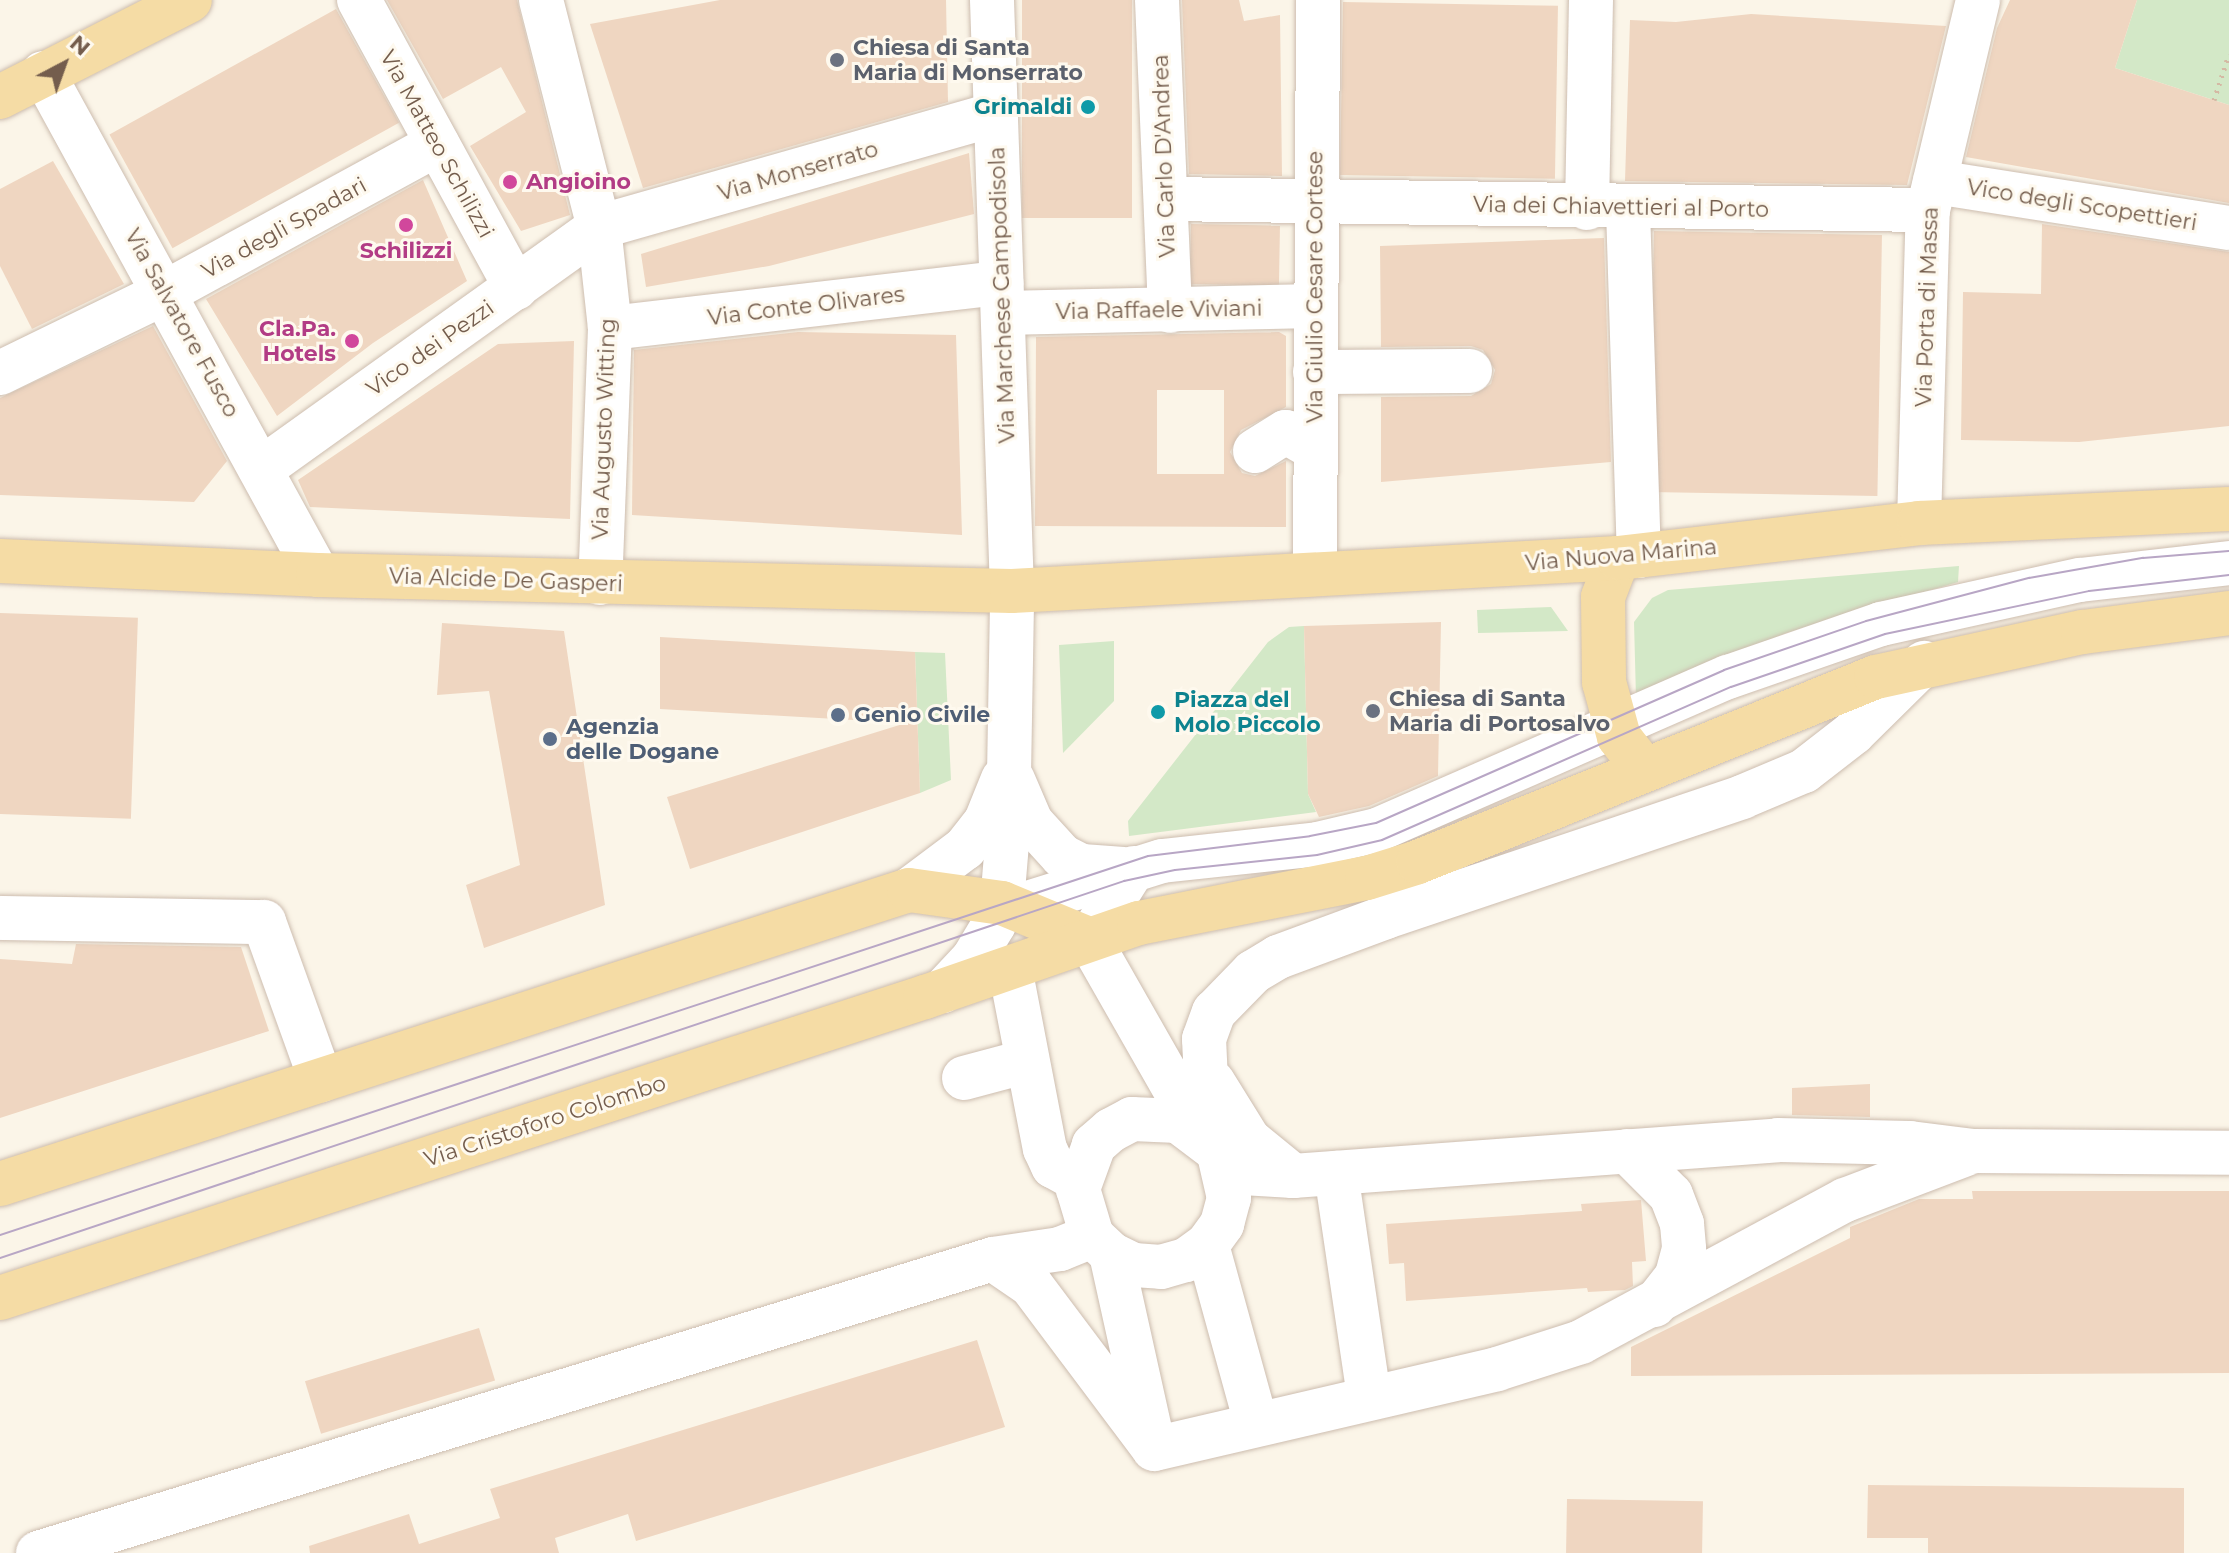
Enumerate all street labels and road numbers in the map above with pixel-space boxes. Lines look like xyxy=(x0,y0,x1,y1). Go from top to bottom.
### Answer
street label: Via Matteo Schilizzi xyxy=(374,46,500,242)
street label: Via Carlo D'Andrea xyxy=(1147,54,1181,258)
street label: Via Monserrato xyxy=(715,136,881,206)
street label: Via Marchese Campodisola xyxy=(984,146,1020,444)
street label: Via Giulio Cesare Cortese xyxy=(1302,151,1328,423)
street label: Via degli Spadari xyxy=(197,172,371,284)
street label: Vico degli Scopettieri xyxy=(1965,174,2199,236)
street label: Via dei Chiavettieri al Porto xyxy=(1473,191,1769,223)
street label: Via Porta di Massa xyxy=(1910,206,1944,408)
street label: Via Salvatore Fusco xyxy=(119,224,245,422)
street label: Via Conte Olivares xyxy=(706,281,906,331)
street label: Vico dei Pezzi xyxy=(361,294,499,402)
street label: Via Raffaele Viviani xyxy=(1055,295,1263,325)
street label: Via Augusto Witting xyxy=(587,318,621,540)
street label: Via Nuova Marina xyxy=(1524,533,1718,577)
street label: Via Alcide De Gasperi xyxy=(389,563,623,597)
street label: Via Cristoforo Colombo xyxy=(421,1069,669,1173)

